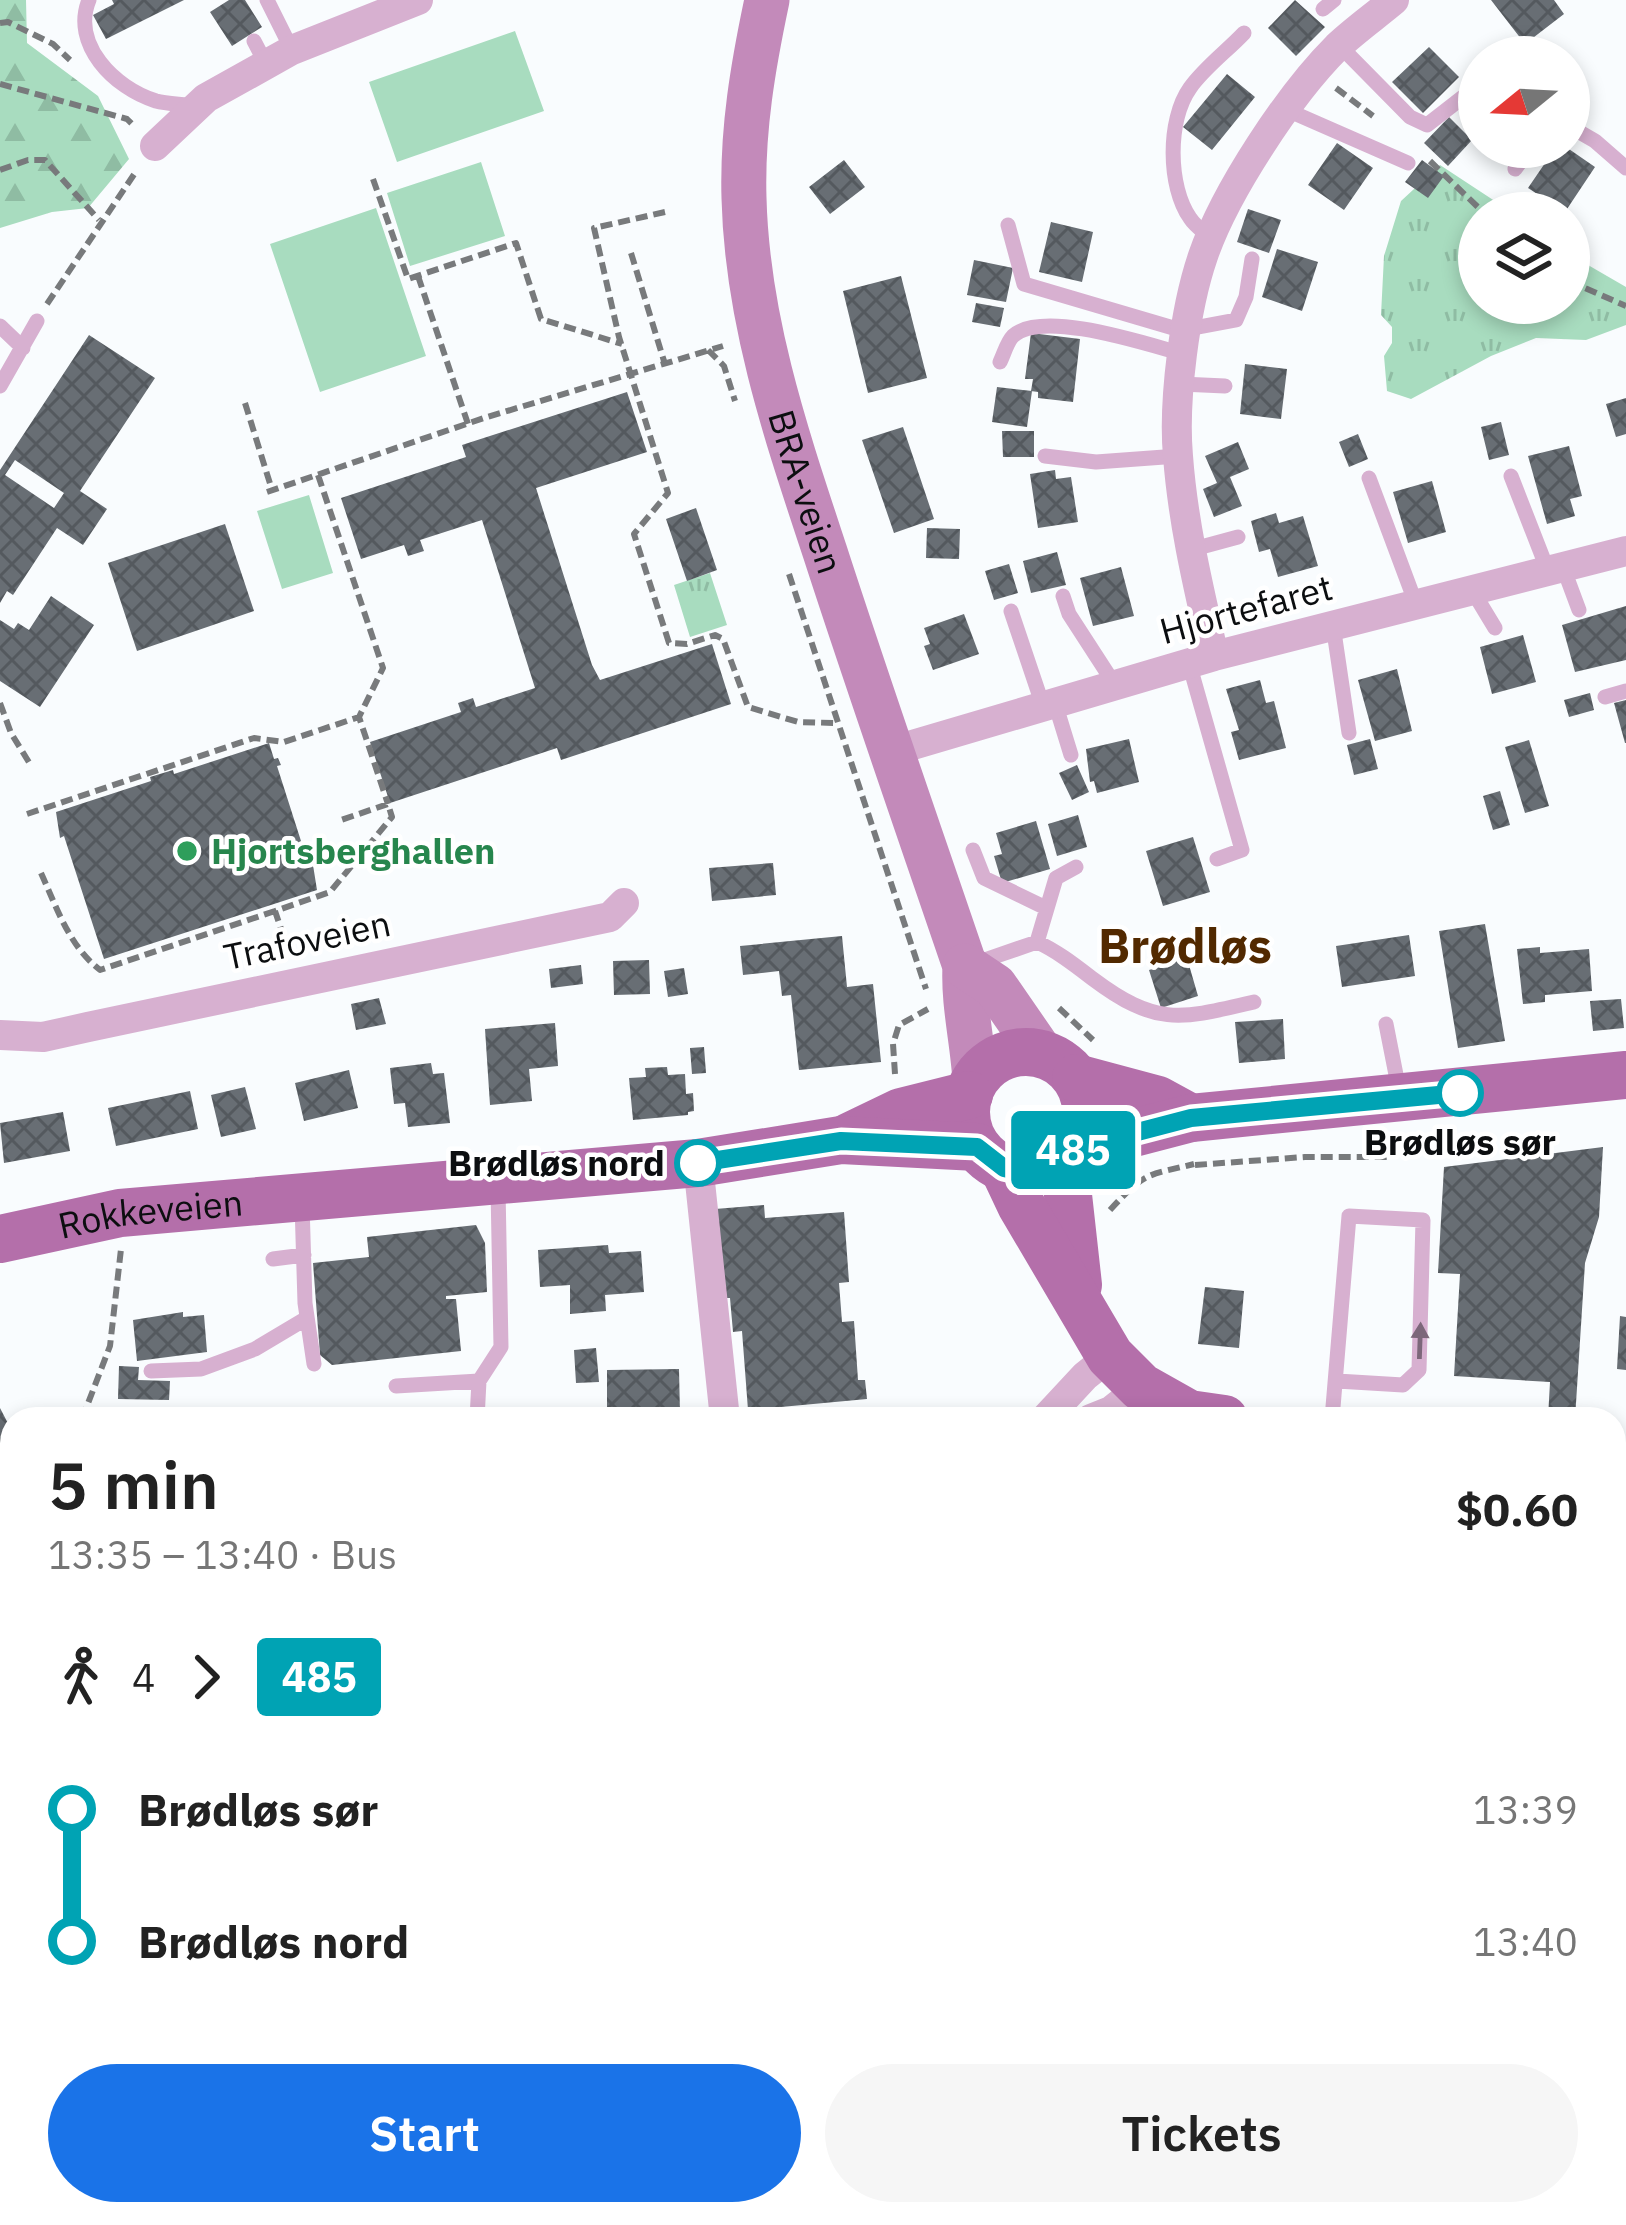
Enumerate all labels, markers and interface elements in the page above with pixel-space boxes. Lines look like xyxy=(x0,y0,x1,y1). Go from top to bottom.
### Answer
north arrow xyxy=(1458,36,1590,168)
map controls xyxy=(1458,36,1590,324)
button: layers xyxy=(1458,192,1590,324)
street label: BRA-veien xyxy=(758,404,854,579)
street label: Hjortefaret xyxy=(1155,563,1337,654)
place label: Hjortsberghallen xyxy=(211,827,495,874)
marker: Hjortsberghallen xyxy=(174,838,200,864)
street label: Trafoveien xyxy=(219,899,394,980)
district label: Brødløs xyxy=(1098,914,1272,976)
marker: Brødløs sør xyxy=(1438,1071,1482,1115)
line badge: 485 xyxy=(1004,1111,1142,1189)
place label: Brødløs sør xyxy=(1364,1118,1556,1165)
text: 485 xyxy=(1035,1122,1111,1177)
place label: Brødløs nord xyxy=(448,1139,665,1186)
marker: Brødløs nord xyxy=(676,1141,720,1185)
street label: Rokkeveien xyxy=(54,1178,245,1249)
one-way arrow xyxy=(1410,1321,1429,1359)
text: 5 min xyxy=(48,1441,219,1527)
text: $0.60 xyxy=(1456,1480,1578,1538)
text: 13:35 – 13:40 · Bus xyxy=(48,1529,397,1580)
icon: walk xyxy=(48,1644,114,1710)
icon: forward xyxy=(173,1644,239,1710)
text: 485 xyxy=(281,1649,357,1704)
text: 4 xyxy=(132,1652,155,1703)
text: Brødløs sør xyxy=(138,1780,378,1838)
text: 13:39 xyxy=(1473,1784,1578,1835)
text: Brødløs nord xyxy=(138,1912,409,1970)
text: 13:40 xyxy=(1473,1916,1578,1967)
button: Start xyxy=(48,2064,801,2202)
button: Tickets xyxy=(825,2064,1578,2202)

